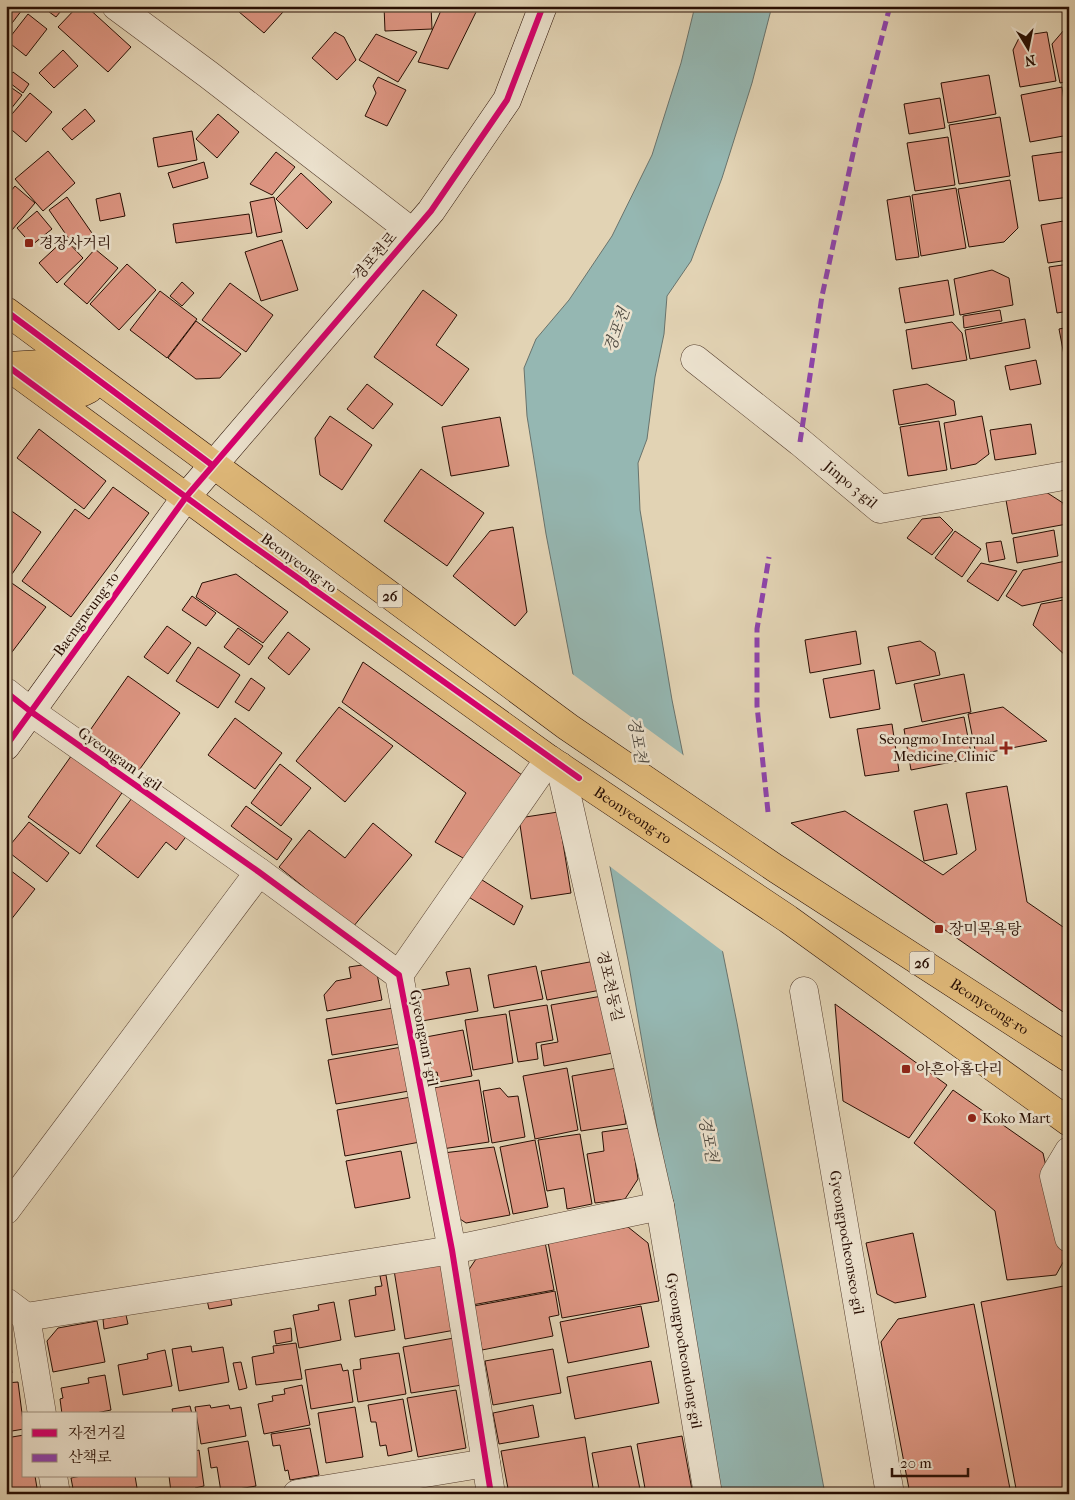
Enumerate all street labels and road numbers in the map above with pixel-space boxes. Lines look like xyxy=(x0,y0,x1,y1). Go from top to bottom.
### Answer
street label: 경포천로 xyxy=(349,228,401,284)
street label: Jinpo 3-gil xyxy=(820,456,881,512)
street label: Beonyeong-ro xyxy=(257,529,341,597)
street label: Baengneung-ro xyxy=(49,568,123,660)
road number: 26 xyxy=(378,584,402,608)
street label: Gyeongam 1-gil xyxy=(75,723,165,795)
street label: Beonyeong-ro xyxy=(591,783,676,848)
street label: 경포천동길 xyxy=(593,949,627,1023)
road number: 26 xyxy=(910,951,934,974)
street label: Beonyeong-ro xyxy=(947,975,1032,1039)
street label: Gyeongam 1-gil xyxy=(406,988,442,1088)
street label: Gyeongpocheonseo-gil xyxy=(826,1169,868,1316)
street label: Gyeongpocheondong-gil xyxy=(662,1272,706,1430)

